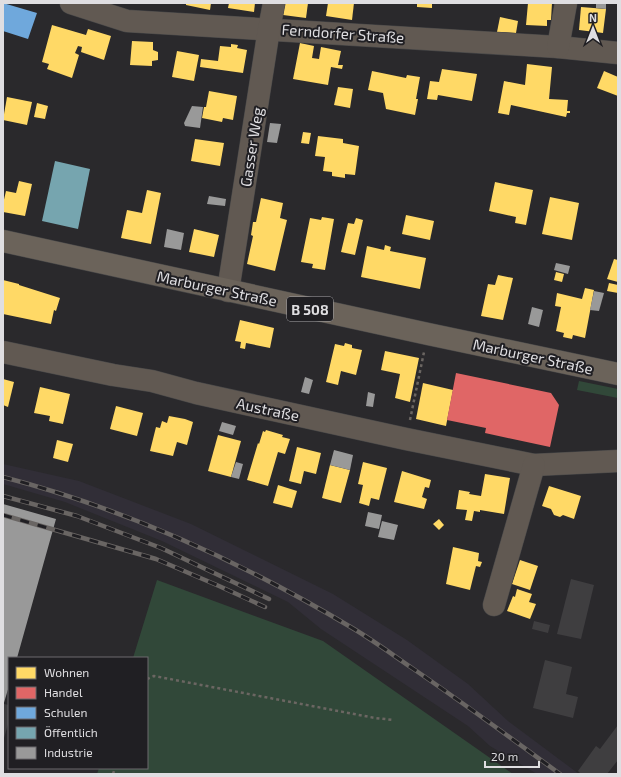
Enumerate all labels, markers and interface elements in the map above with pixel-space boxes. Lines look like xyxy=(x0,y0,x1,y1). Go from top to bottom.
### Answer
north arrow xyxy=(573,8,613,48)
text: N xyxy=(589,11,597,24)
street label: Ferndorfer Straße xyxy=(281,20,405,46)
street label: Gasser Weg xyxy=(236,105,266,188)
street label: Marburger Straße xyxy=(155,266,279,310)
road number: B 508 xyxy=(287,297,333,321)
street label: Marburger Straße xyxy=(471,334,595,378)
street label: Austraße xyxy=(235,394,301,424)
legend xyxy=(8,657,148,769)
text: Wohnen xyxy=(44,665,89,679)
text: Handel xyxy=(44,685,83,699)
text: Schulen xyxy=(44,705,87,719)
text: Öffentlich xyxy=(44,725,98,739)
scale bar xyxy=(485,743,539,769)
text: Industrie xyxy=(44,745,93,759)
text: 20 m xyxy=(491,749,518,763)

